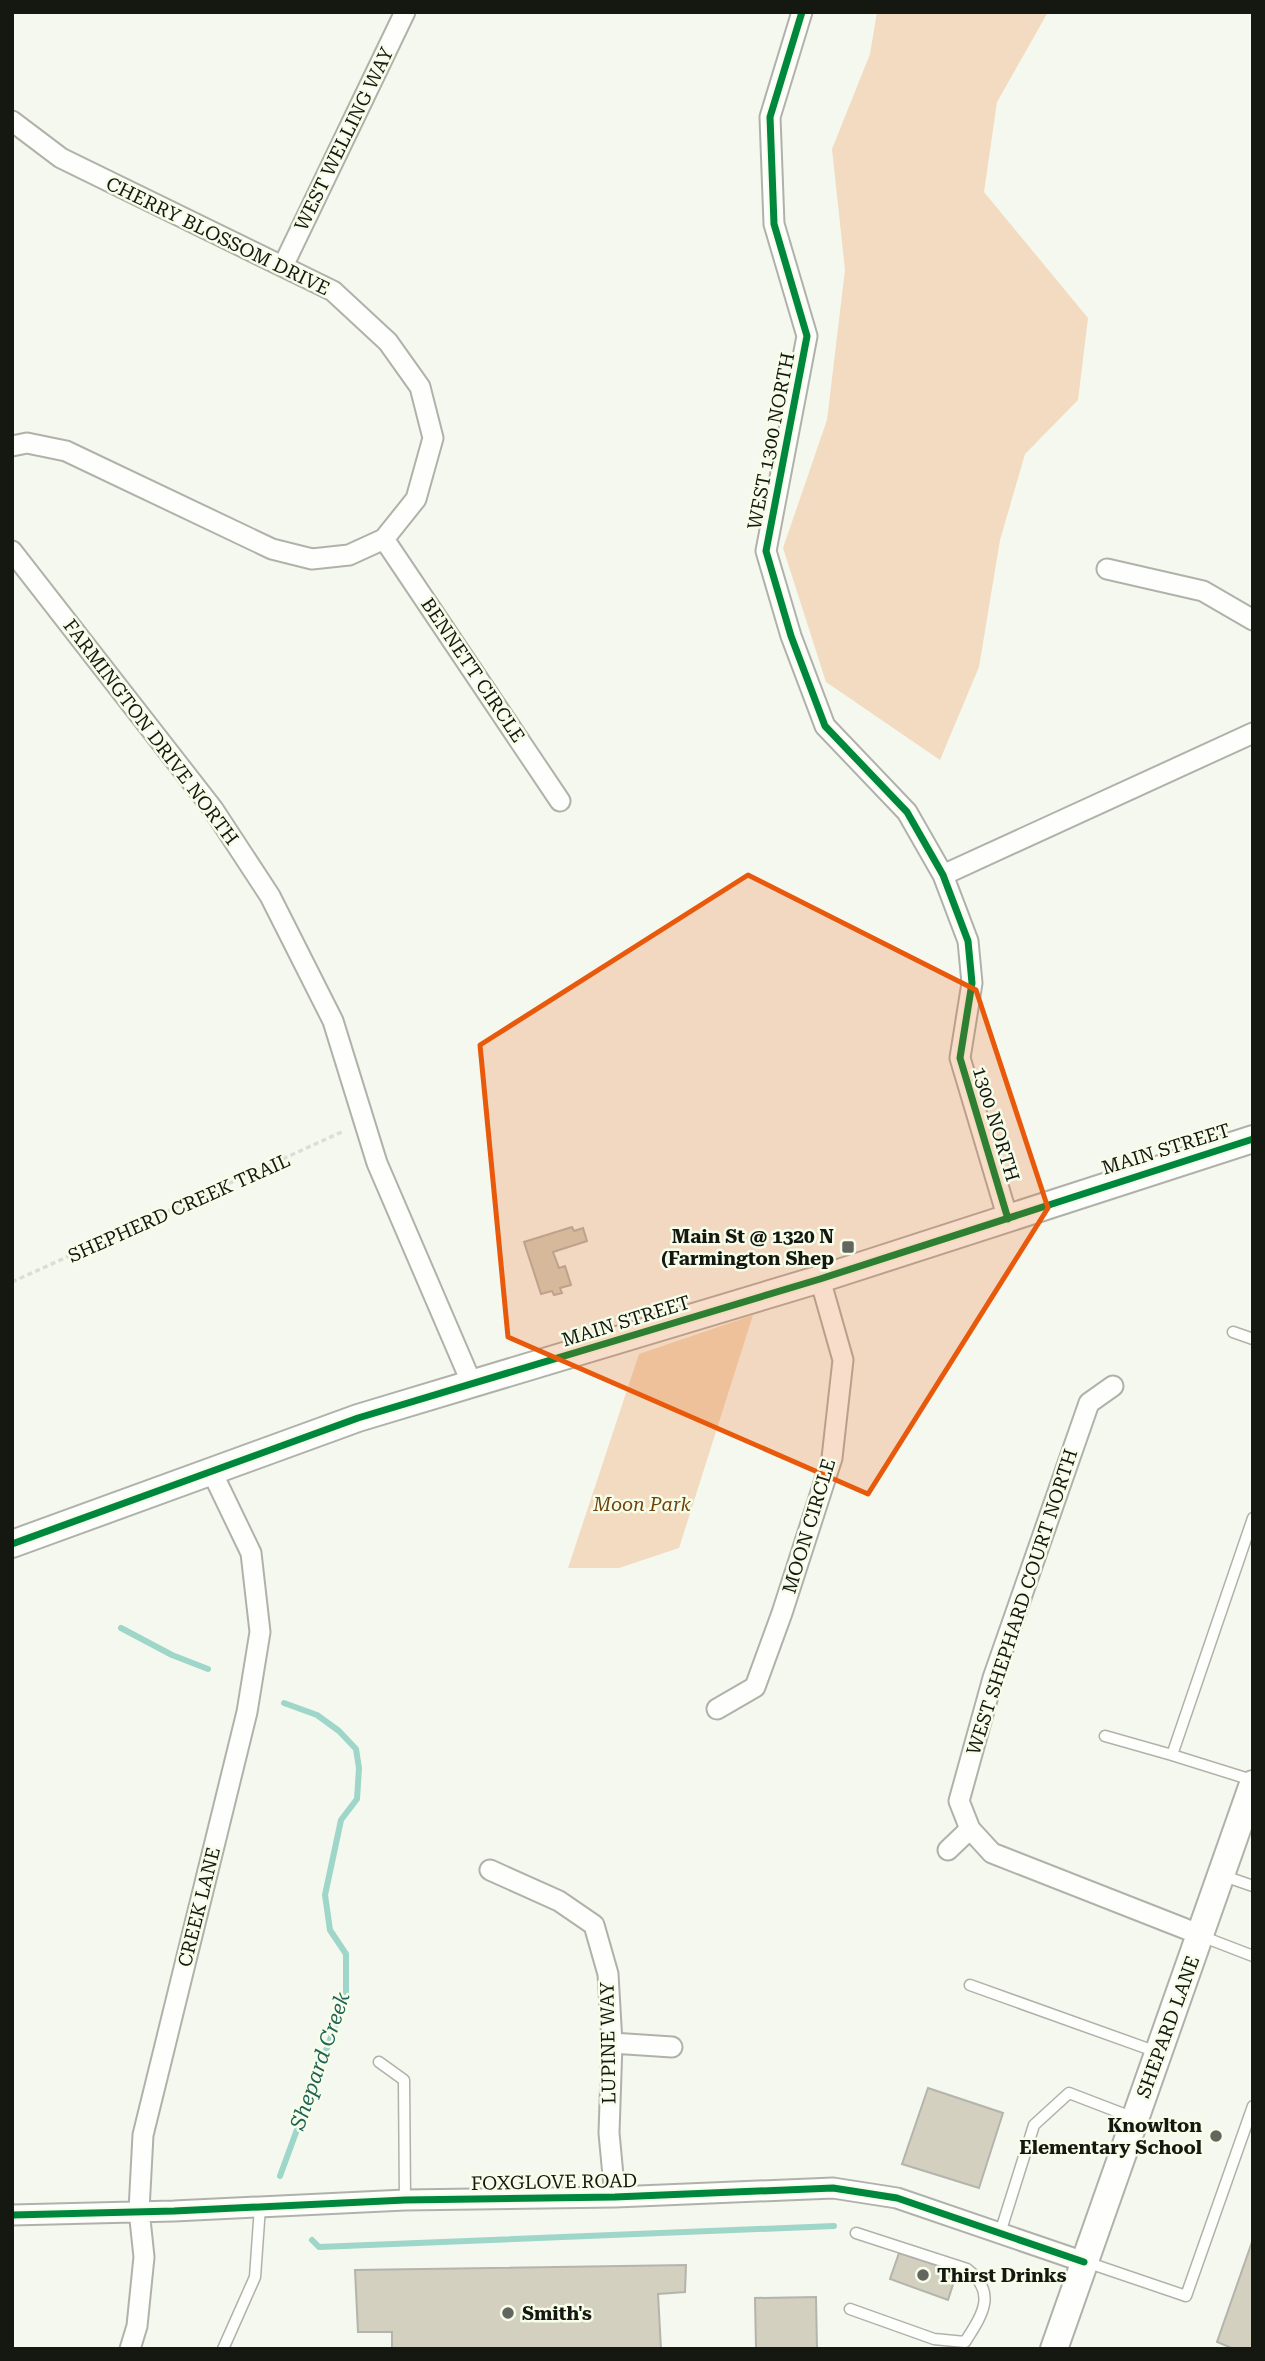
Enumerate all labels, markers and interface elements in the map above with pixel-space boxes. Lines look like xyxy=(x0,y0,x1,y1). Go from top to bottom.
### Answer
street label: WEST WELLING WAY xyxy=(290,44,398,234)
street label: CHERRY BLOSSOM DRIVE xyxy=(102,172,334,300)
street label: WEST 1300 NORTH xyxy=(743,351,799,531)
street label: BENNETT CIRCLE xyxy=(416,593,530,747)
street label: FARMINGTON DRIVE NORTH xyxy=(59,615,243,849)
street label: 1300 NORTH xyxy=(968,1064,1024,1184)
street label: MAIN STREET xyxy=(1099,1119,1233,1179)
street label: SHEPHERD CREEK TRAIL xyxy=(64,1149,294,1267)
place label: Main St @ 1320 N (Farmington Shep xyxy=(661,1225,834,1270)
marker: Main St @ 1320 N (Farmington Shep xyxy=(840,1239,856,1255)
street label: MAIN STREET xyxy=(559,1291,693,1351)
street label: WEST SHEPHARD COURT NORTH xyxy=(962,1446,1082,1758)
street label: MOON CIRCLE xyxy=(778,1456,840,1596)
park label: Moon Park xyxy=(592,1493,692,1516)
street label: CREEK LANE xyxy=(173,1845,225,1969)
street label: SHEPARD LANE xyxy=(1132,1953,1204,2101)
street label: LUPINE WAY xyxy=(595,1982,621,2104)
water label: Shepard Creek xyxy=(285,1988,355,2134)
place label: Knowlton Elementary School xyxy=(1019,2114,1202,2159)
marker: Knowlton Elementary School xyxy=(1208,2128,1224,2144)
street label: FOXGLOVE ROAD xyxy=(471,2169,637,2195)
place label: Thirst Drinks xyxy=(937,2264,1067,2287)
marker: Thirst Drinks xyxy=(915,2267,931,2283)
place label: Smith's xyxy=(522,2302,592,2325)
marker: Smith's xyxy=(500,2305,516,2321)

